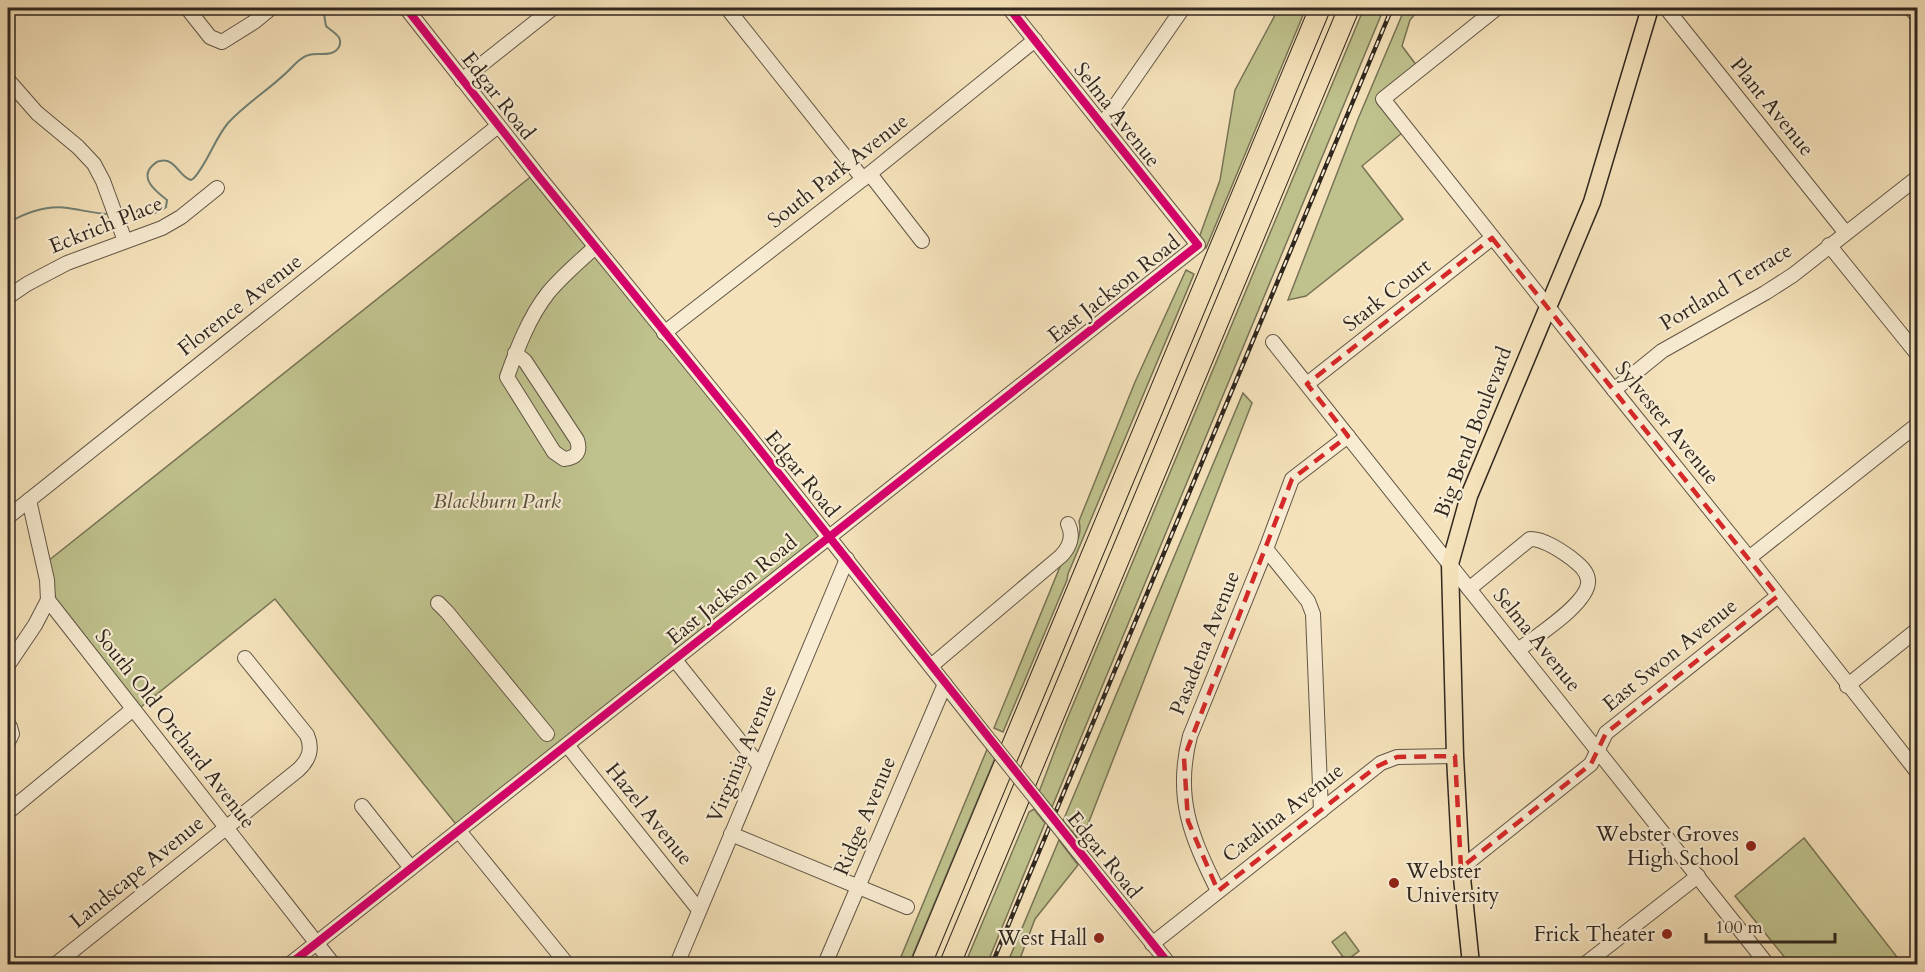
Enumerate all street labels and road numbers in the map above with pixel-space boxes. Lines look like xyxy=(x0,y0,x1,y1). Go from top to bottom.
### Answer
street label: Edgar Road xyxy=(454,46,542,146)
street label: Plant Avenue xyxy=(1723,52,1821,162)
street label: Selma Avenue xyxy=(1067,56,1167,174)
street label: South Park Avenue xyxy=(762,107,914,235)
street label: Eckrich Place xyxy=(45,189,167,261)
street label: East Jackson Road xyxy=(1042,228,1186,350)
street label: Portland Terrace xyxy=(1654,236,1798,338)
street label: Florence Avenue xyxy=(172,247,308,363)
street label: Stark Court xyxy=(1337,251,1437,338)
street label: Big Bend Boulevard xyxy=(1427,342,1519,522)
street label: Sylvester Avenue xyxy=(1608,355,1726,491)
street label: Edgar Road xyxy=(758,424,846,524)
street label: East Jackson Road xyxy=(661,528,803,652)
street label: Pasadena Avenue xyxy=(1163,567,1247,719)
street label: Selma Avenue xyxy=(1486,582,1588,698)
street label: East Swon Avenue xyxy=(1596,592,1744,718)
street label: South Old Orchard Avenue xyxy=(88,623,262,835)
street label: Virginia Avenue xyxy=(700,681,784,827)
street label: Ridge Avenue xyxy=(827,752,903,880)
street label: Hazel Avenue xyxy=(599,756,699,872)
street label: Catalina Avenue xyxy=(1216,756,1350,870)
street label: Edgar Road xyxy=(1060,805,1148,905)
street label: Landscape Avenue xyxy=(64,809,210,935)

